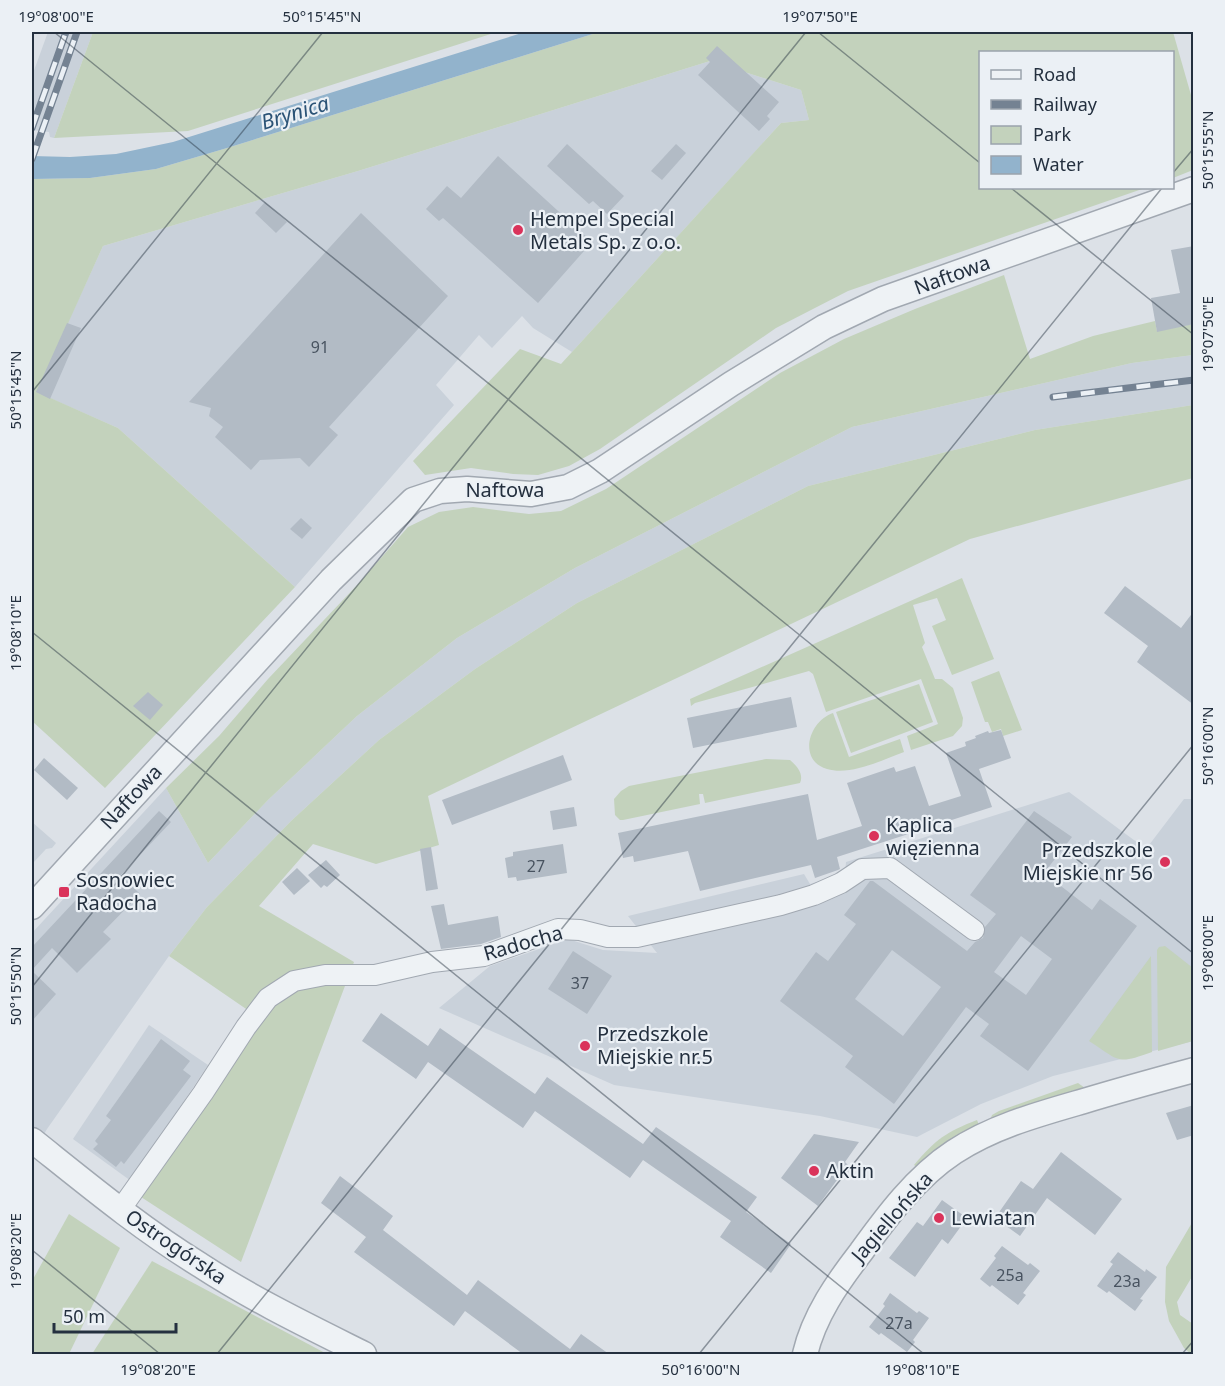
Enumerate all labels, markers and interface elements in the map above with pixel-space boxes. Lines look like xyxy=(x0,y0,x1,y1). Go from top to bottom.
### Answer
text: 19°08'00"E xyxy=(18,6,94,26)
text: 50°15'45"N xyxy=(283,6,361,26)
text: 19°07'50"E xyxy=(782,6,858,26)
legend xyxy=(979,51,1174,189)
text: Road xyxy=(1033,62,1076,86)
water label: Brynica xyxy=(257,88,332,136)
text: Railway xyxy=(1033,92,1098,116)
text: 50°15'55"N xyxy=(1197,111,1217,189)
text: Park xyxy=(1033,122,1071,146)
text: Water xyxy=(1033,152,1084,176)
place label: Hempel Special Metals Sp. z o.o. xyxy=(530,205,681,255)
marker: Hempel Special Metals Sp. z o.o. xyxy=(511,223,525,237)
street label: Naftowa xyxy=(910,248,994,301)
text: 19°07'50"E xyxy=(1197,296,1217,372)
house number: 91 xyxy=(311,336,329,358)
text: 50°15'45"N xyxy=(5,351,25,429)
street label: Naftowa xyxy=(465,476,545,503)
text: 19°08'10"E xyxy=(5,595,25,671)
text: 50°16'00"N xyxy=(1197,707,1217,785)
street label: Naftowa xyxy=(94,759,168,835)
place label: Kaplica więzienna xyxy=(886,811,980,861)
marker: Kaplica więzienna xyxy=(867,829,881,843)
place label: Przedszkole Miejskie nr 56 xyxy=(1023,836,1153,886)
house number: 27 xyxy=(527,855,545,877)
marker: Przedszkole Miejskie nr 56 xyxy=(1158,855,1172,869)
place label: Sosnowiec Radocha xyxy=(76,866,174,916)
marker: Sosnowiec Radocha xyxy=(57,885,71,899)
text: 19°08'00"E xyxy=(1197,915,1217,991)
street label: Radocha xyxy=(480,918,566,967)
text: 50°15'50"N xyxy=(5,947,25,1025)
house number: 37 xyxy=(571,972,589,994)
place label: Przedszkole Miejskie nr.5 xyxy=(597,1020,713,1070)
marker: Przedszkole Miejskie nr.5 xyxy=(578,1039,592,1053)
place label: Aktin xyxy=(826,1157,874,1184)
marker: Aktin xyxy=(807,1164,821,1178)
street label: Jagiellońska xyxy=(843,1166,938,1269)
street label: Ostrogórska xyxy=(120,1203,232,1290)
place label: Lewiatan xyxy=(951,1204,1035,1231)
marker: Lewiatan xyxy=(932,1211,946,1225)
text: 19°08'20"E xyxy=(5,1213,25,1289)
house number: 25a xyxy=(996,1264,1024,1286)
house number: 23a xyxy=(1113,1270,1141,1292)
scale bar xyxy=(54,1296,176,1334)
text: 50 m xyxy=(63,1304,105,1328)
house number: 27a xyxy=(885,1312,913,1334)
text: 19°08'20"E xyxy=(120,1359,196,1379)
text: 50°16'00"N xyxy=(662,1359,740,1379)
text: 19°08'10"E xyxy=(884,1359,960,1379)

